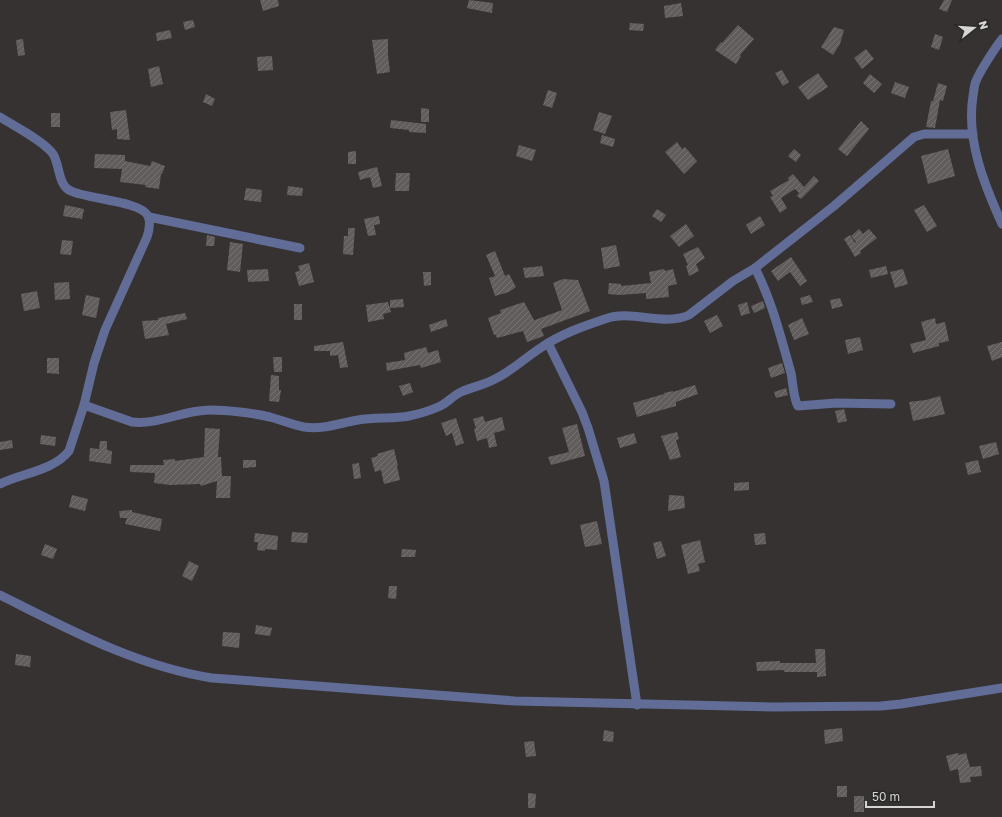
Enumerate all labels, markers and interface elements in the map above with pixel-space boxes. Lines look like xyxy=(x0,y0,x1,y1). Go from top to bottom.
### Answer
north arrow xyxy=(954,8,994,48)
text: N xyxy=(977,19,991,31)
scale bar xyxy=(866,783,934,809)
text: 50 m xyxy=(872,789,900,804)

